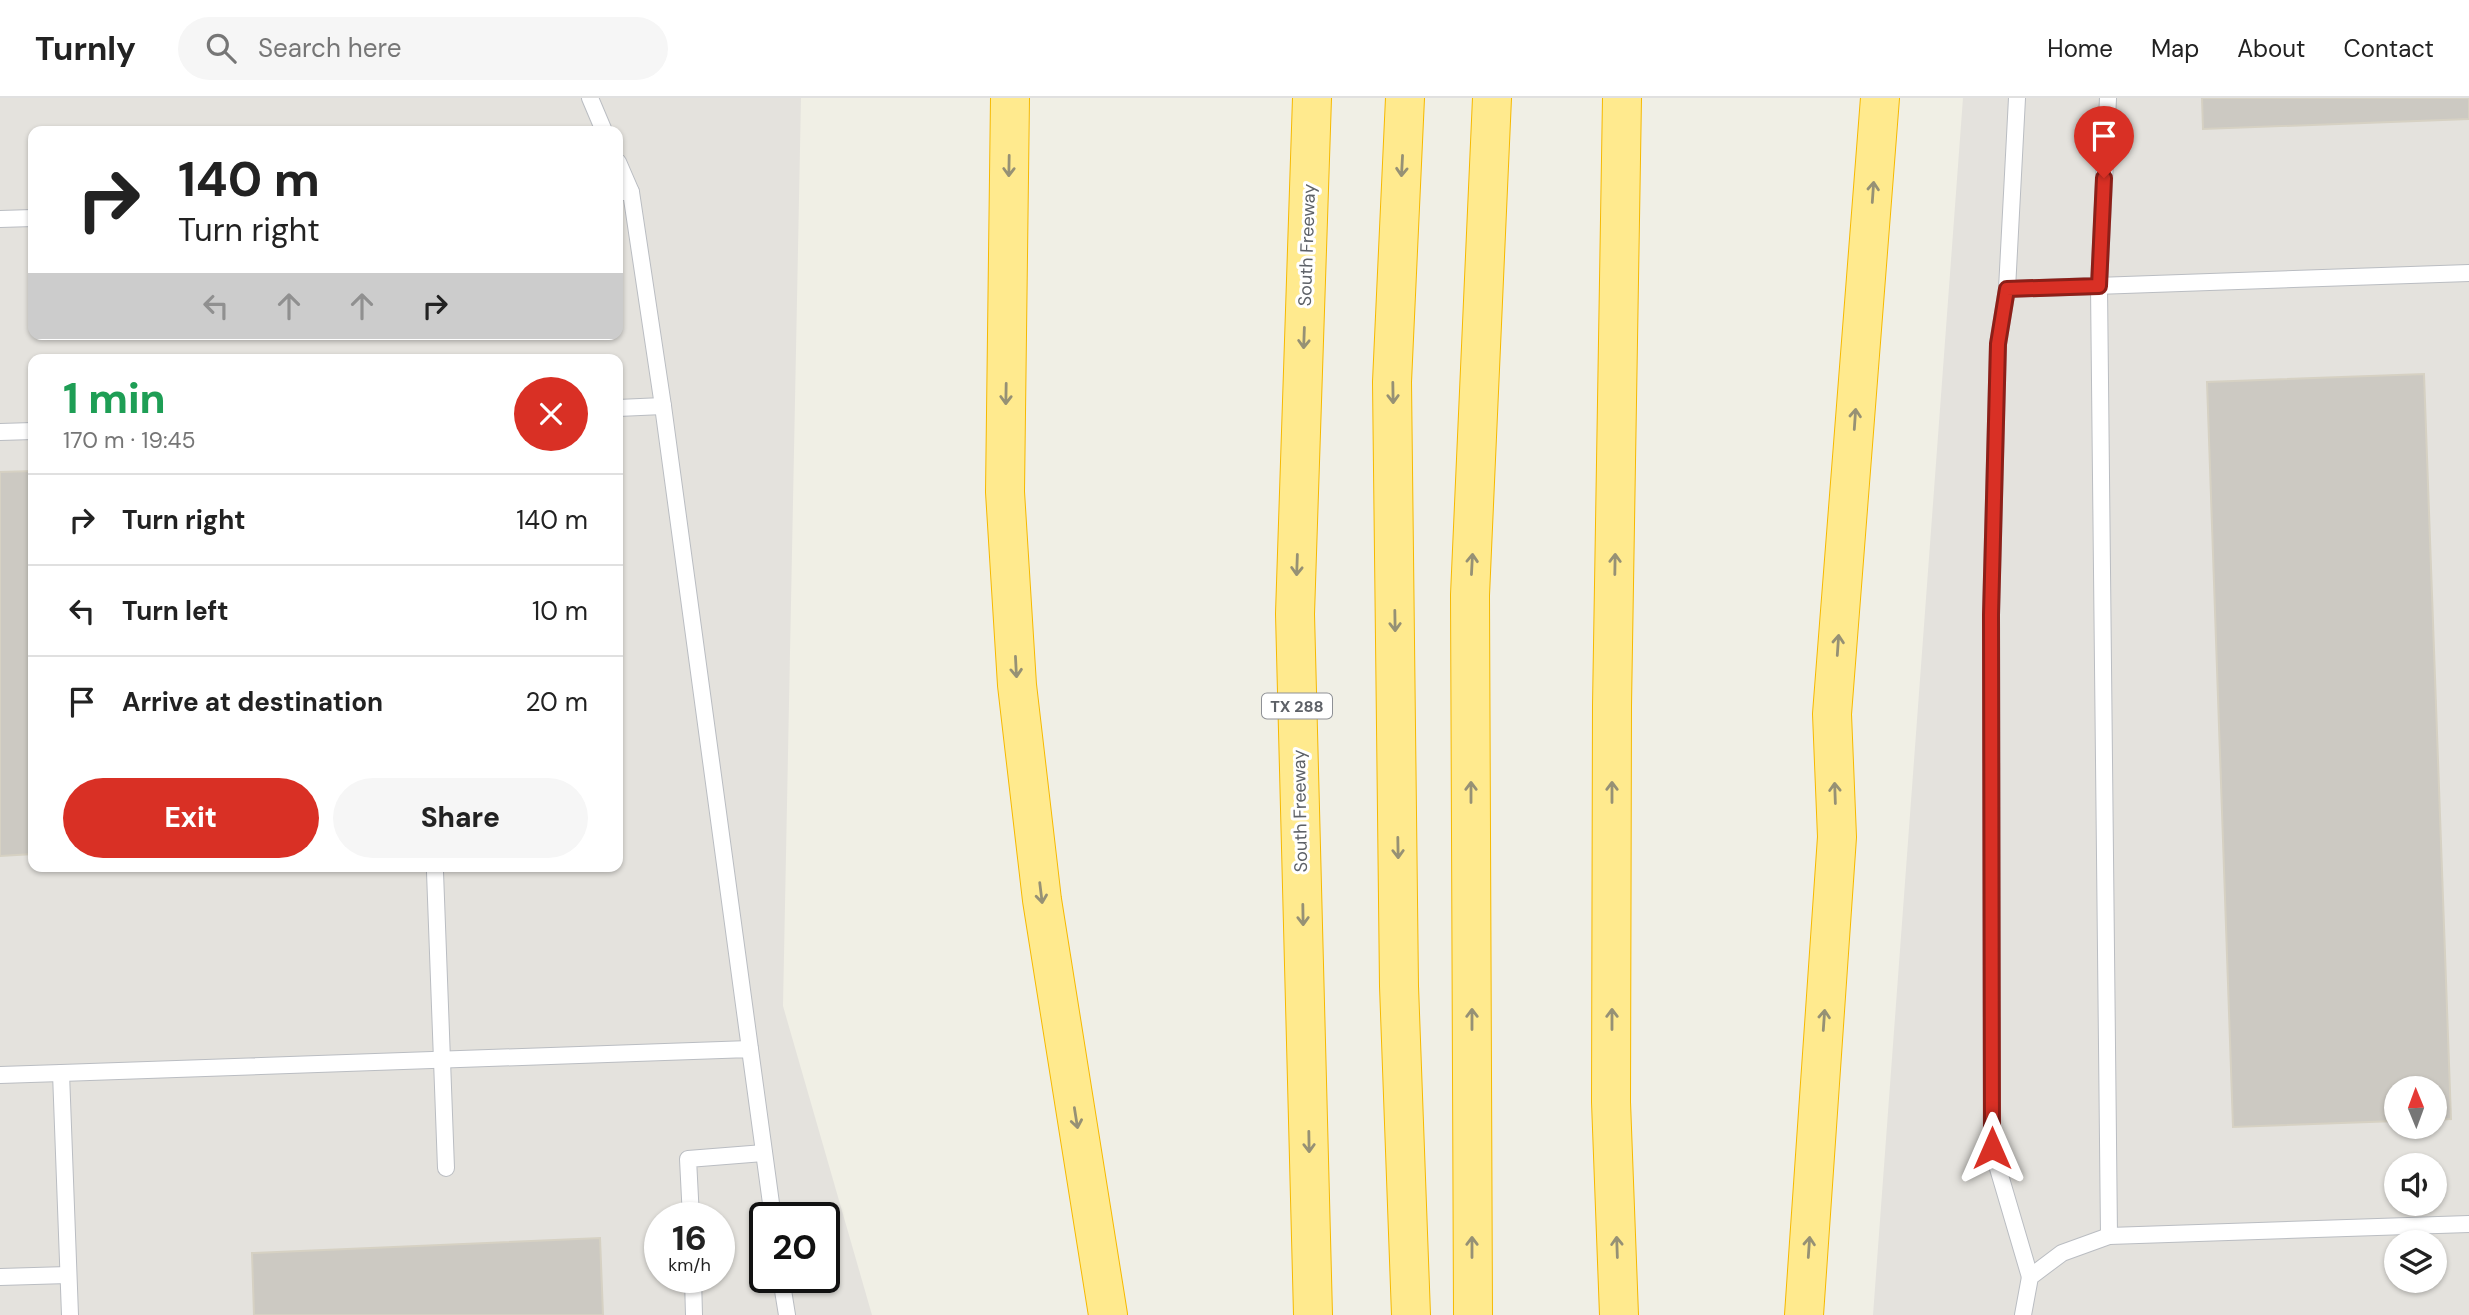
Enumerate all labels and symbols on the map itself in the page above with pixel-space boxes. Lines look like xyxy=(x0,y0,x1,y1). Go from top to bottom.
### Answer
pin xyxy=(2074,106,2134,178)
one-way arrow xyxy=(1002,154,1016,177)
one-way arrow xyxy=(1396,154,1409,177)
one-way arrow xyxy=(1867,181,1880,204)
street label: South Freeway xyxy=(1293,183,1321,307)
one-way arrow xyxy=(1297,326,1311,349)
one-way arrow xyxy=(1000,382,1013,405)
one-way arrow xyxy=(1386,382,1399,405)
one-way arrow xyxy=(1849,408,1862,430)
one-way arrow xyxy=(1290,553,1303,576)
one-way arrow xyxy=(1465,553,1478,576)
one-way arrow xyxy=(1608,553,1621,576)
one-way arrow xyxy=(1388,609,1402,632)
one-way arrow xyxy=(1832,635,1845,657)
one-way arrow xyxy=(1010,656,1023,678)
road number: TX 288 xyxy=(1262,694,1332,719)
street label: South Freeway xyxy=(1287,749,1313,873)
one-way arrow xyxy=(1464,781,1478,804)
one-way arrow xyxy=(1605,781,1619,804)
one-way arrow xyxy=(1829,782,1842,805)
one-way arrow xyxy=(1391,837,1405,860)
one-way arrow xyxy=(1035,882,1048,904)
one-way arrow xyxy=(1296,903,1309,926)
one-way arrow xyxy=(1465,1008,1479,1031)
one-way arrow xyxy=(1605,1008,1619,1031)
one-way arrow xyxy=(1818,1009,1831,1032)
north arrow xyxy=(2384,1076,2446,1139)
one-way arrow xyxy=(1070,1106,1083,1129)
position arrow xyxy=(1955,1111,2029,1185)
one-way arrow xyxy=(1302,1131,1315,1154)
speed limit sign: 20 xyxy=(749,1202,840,1293)
one-way arrow xyxy=(1466,1236,1479,1259)
one-way arrow xyxy=(1610,1236,1623,1259)
one-way arrow xyxy=(1803,1236,1816,1259)

